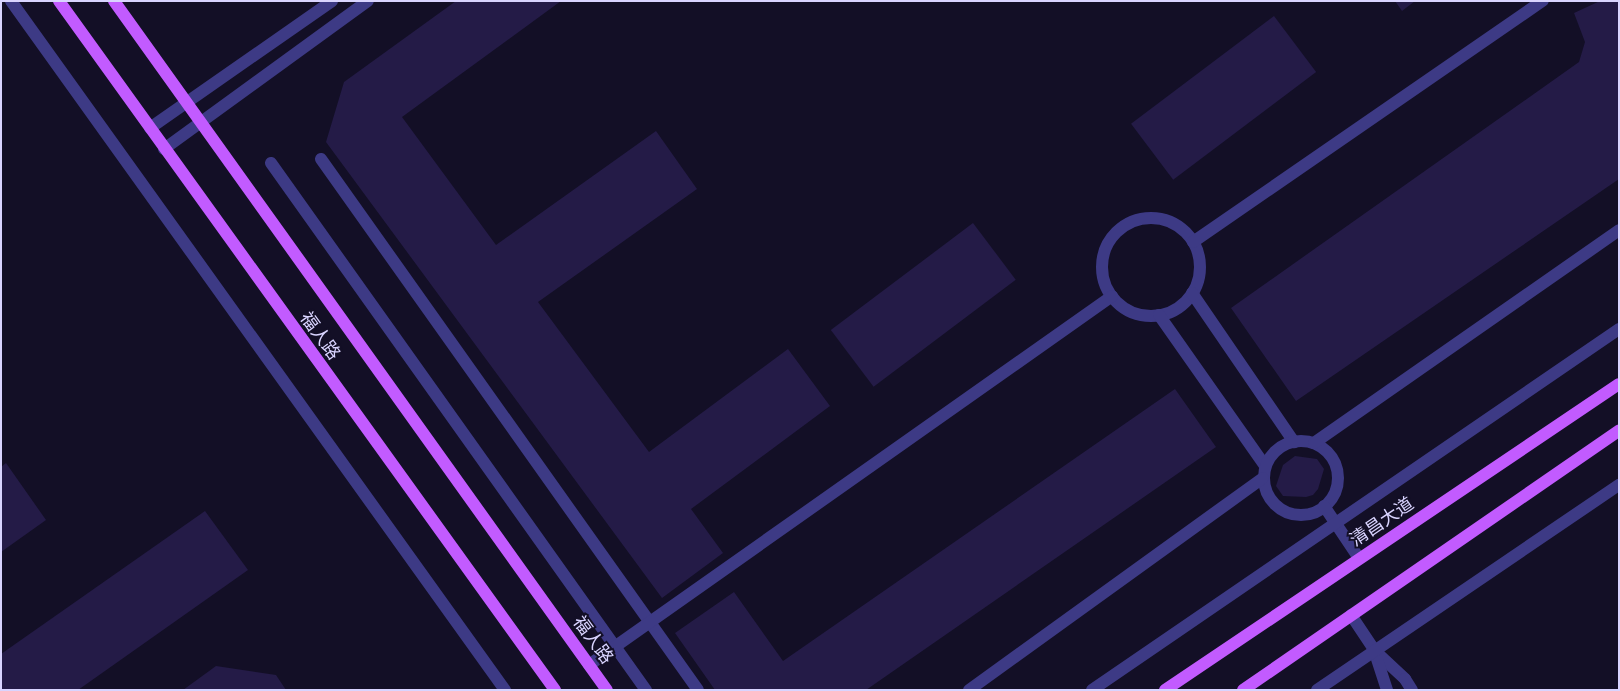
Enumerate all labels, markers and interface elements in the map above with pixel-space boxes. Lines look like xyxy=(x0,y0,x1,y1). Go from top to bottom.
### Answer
street label: 福人路 xyxy=(295,308,345,364)
street label: 清昌大道 xyxy=(1346,493,1418,551)
street label: 福人路 xyxy=(568,612,618,668)

